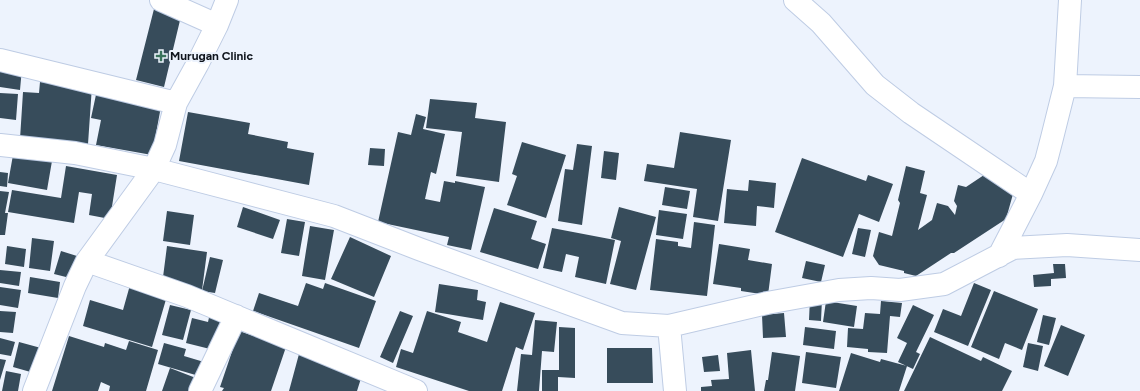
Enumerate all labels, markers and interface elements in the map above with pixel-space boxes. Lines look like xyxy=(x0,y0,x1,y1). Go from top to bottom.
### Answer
place label: Murugan Clinic xyxy=(170,49,254,63)
marker: Murugan Clinic xyxy=(155,50,167,62)

